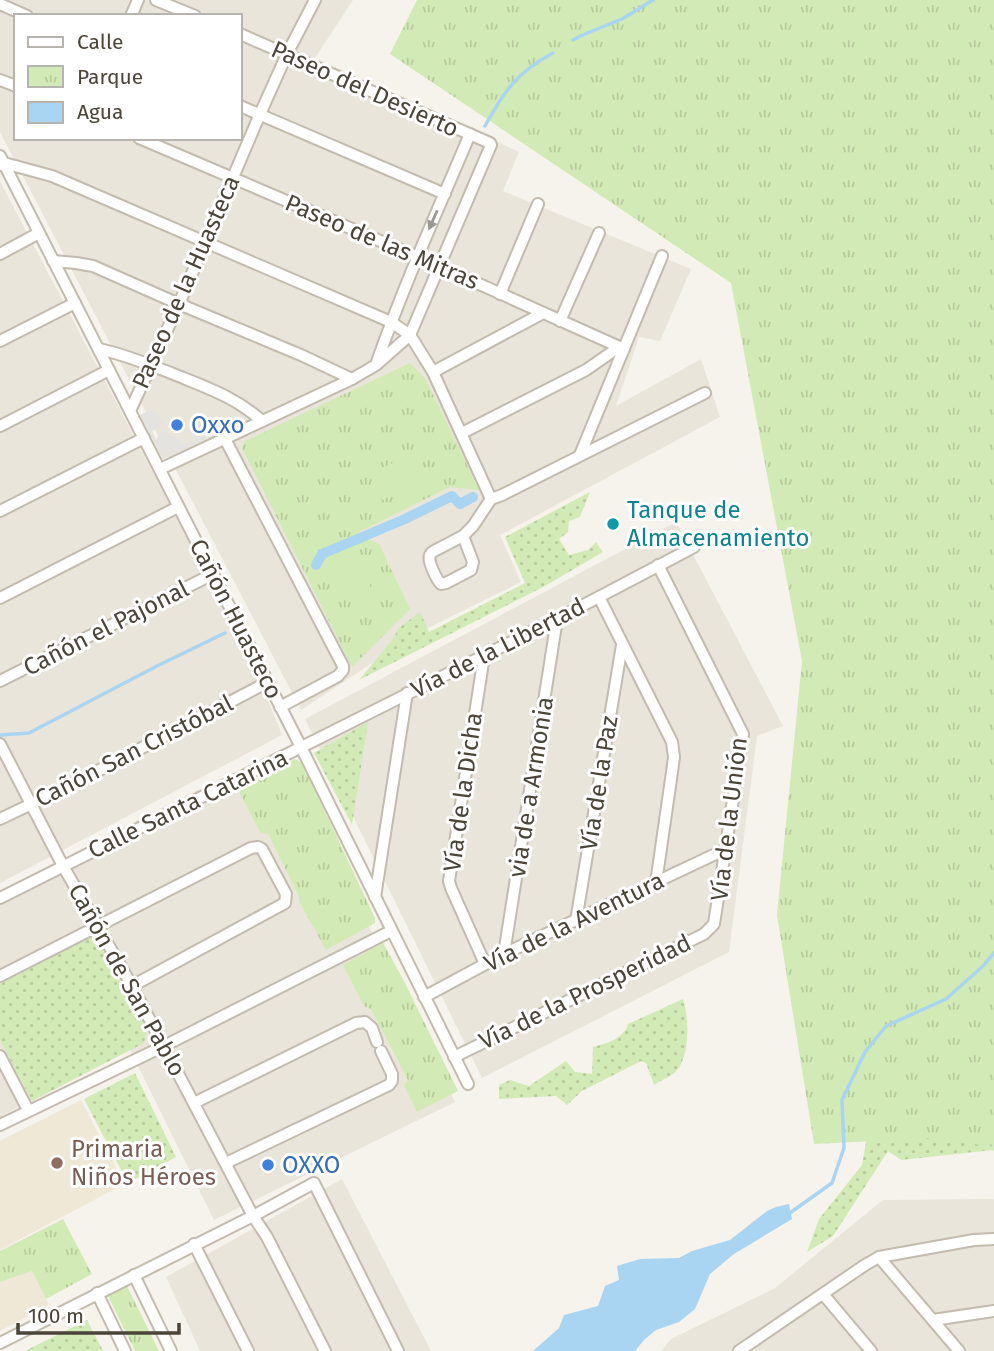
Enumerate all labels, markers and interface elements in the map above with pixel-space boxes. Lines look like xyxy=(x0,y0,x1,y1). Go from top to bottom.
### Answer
legend xyxy=(14,14,242,140)
text: Calle xyxy=(77,29,123,55)
street label: Paseo del Desierto xyxy=(267,35,463,143)
text: Parque xyxy=(77,64,143,90)
text: Agua xyxy=(77,99,123,125)
street label: Paseo de la Huasteca xyxy=(126,171,246,393)
street label: Paseo de las Mitras xyxy=(281,189,483,295)
one-way arrow xyxy=(428,210,439,231)
place label: Oxxo xyxy=(191,411,244,439)
marker: Oxxo xyxy=(169,417,185,433)
place label: Tanque de Almacenamiento xyxy=(627,496,809,552)
marker: Tanque de Almacenamiento xyxy=(605,516,621,532)
street label: Cañón Huasteco xyxy=(184,534,288,704)
street label: Cañón el Pajonal xyxy=(19,574,193,682)
street label: Vía de la Libertad xyxy=(406,592,590,704)
street label: Cañón San Cristóbal xyxy=(31,689,237,813)
street label: via de a Armonia xyxy=(503,695,559,879)
street label: Vía de la Dicha xyxy=(438,710,488,874)
street label: Vía de la Paz xyxy=(575,714,623,852)
street label: Vía de la Unión xyxy=(705,736,753,902)
street label: Calle Santa Catarina xyxy=(84,744,292,864)
street label: Vía de la Aventura xyxy=(480,866,668,978)
street label: Cañón de San Pablo xyxy=(62,879,192,1081)
street label: Vía de la Prosperidad xyxy=(474,929,696,1055)
place label: Primaria Niños Héroes xyxy=(71,1135,216,1191)
place label: OXXO xyxy=(282,1151,340,1179)
marker: Primaria Niños Héroes xyxy=(49,1155,65,1171)
marker: OXXO xyxy=(260,1157,276,1173)
scale bar xyxy=(18,1292,178,1336)
text: 100 m xyxy=(28,1303,84,1329)

